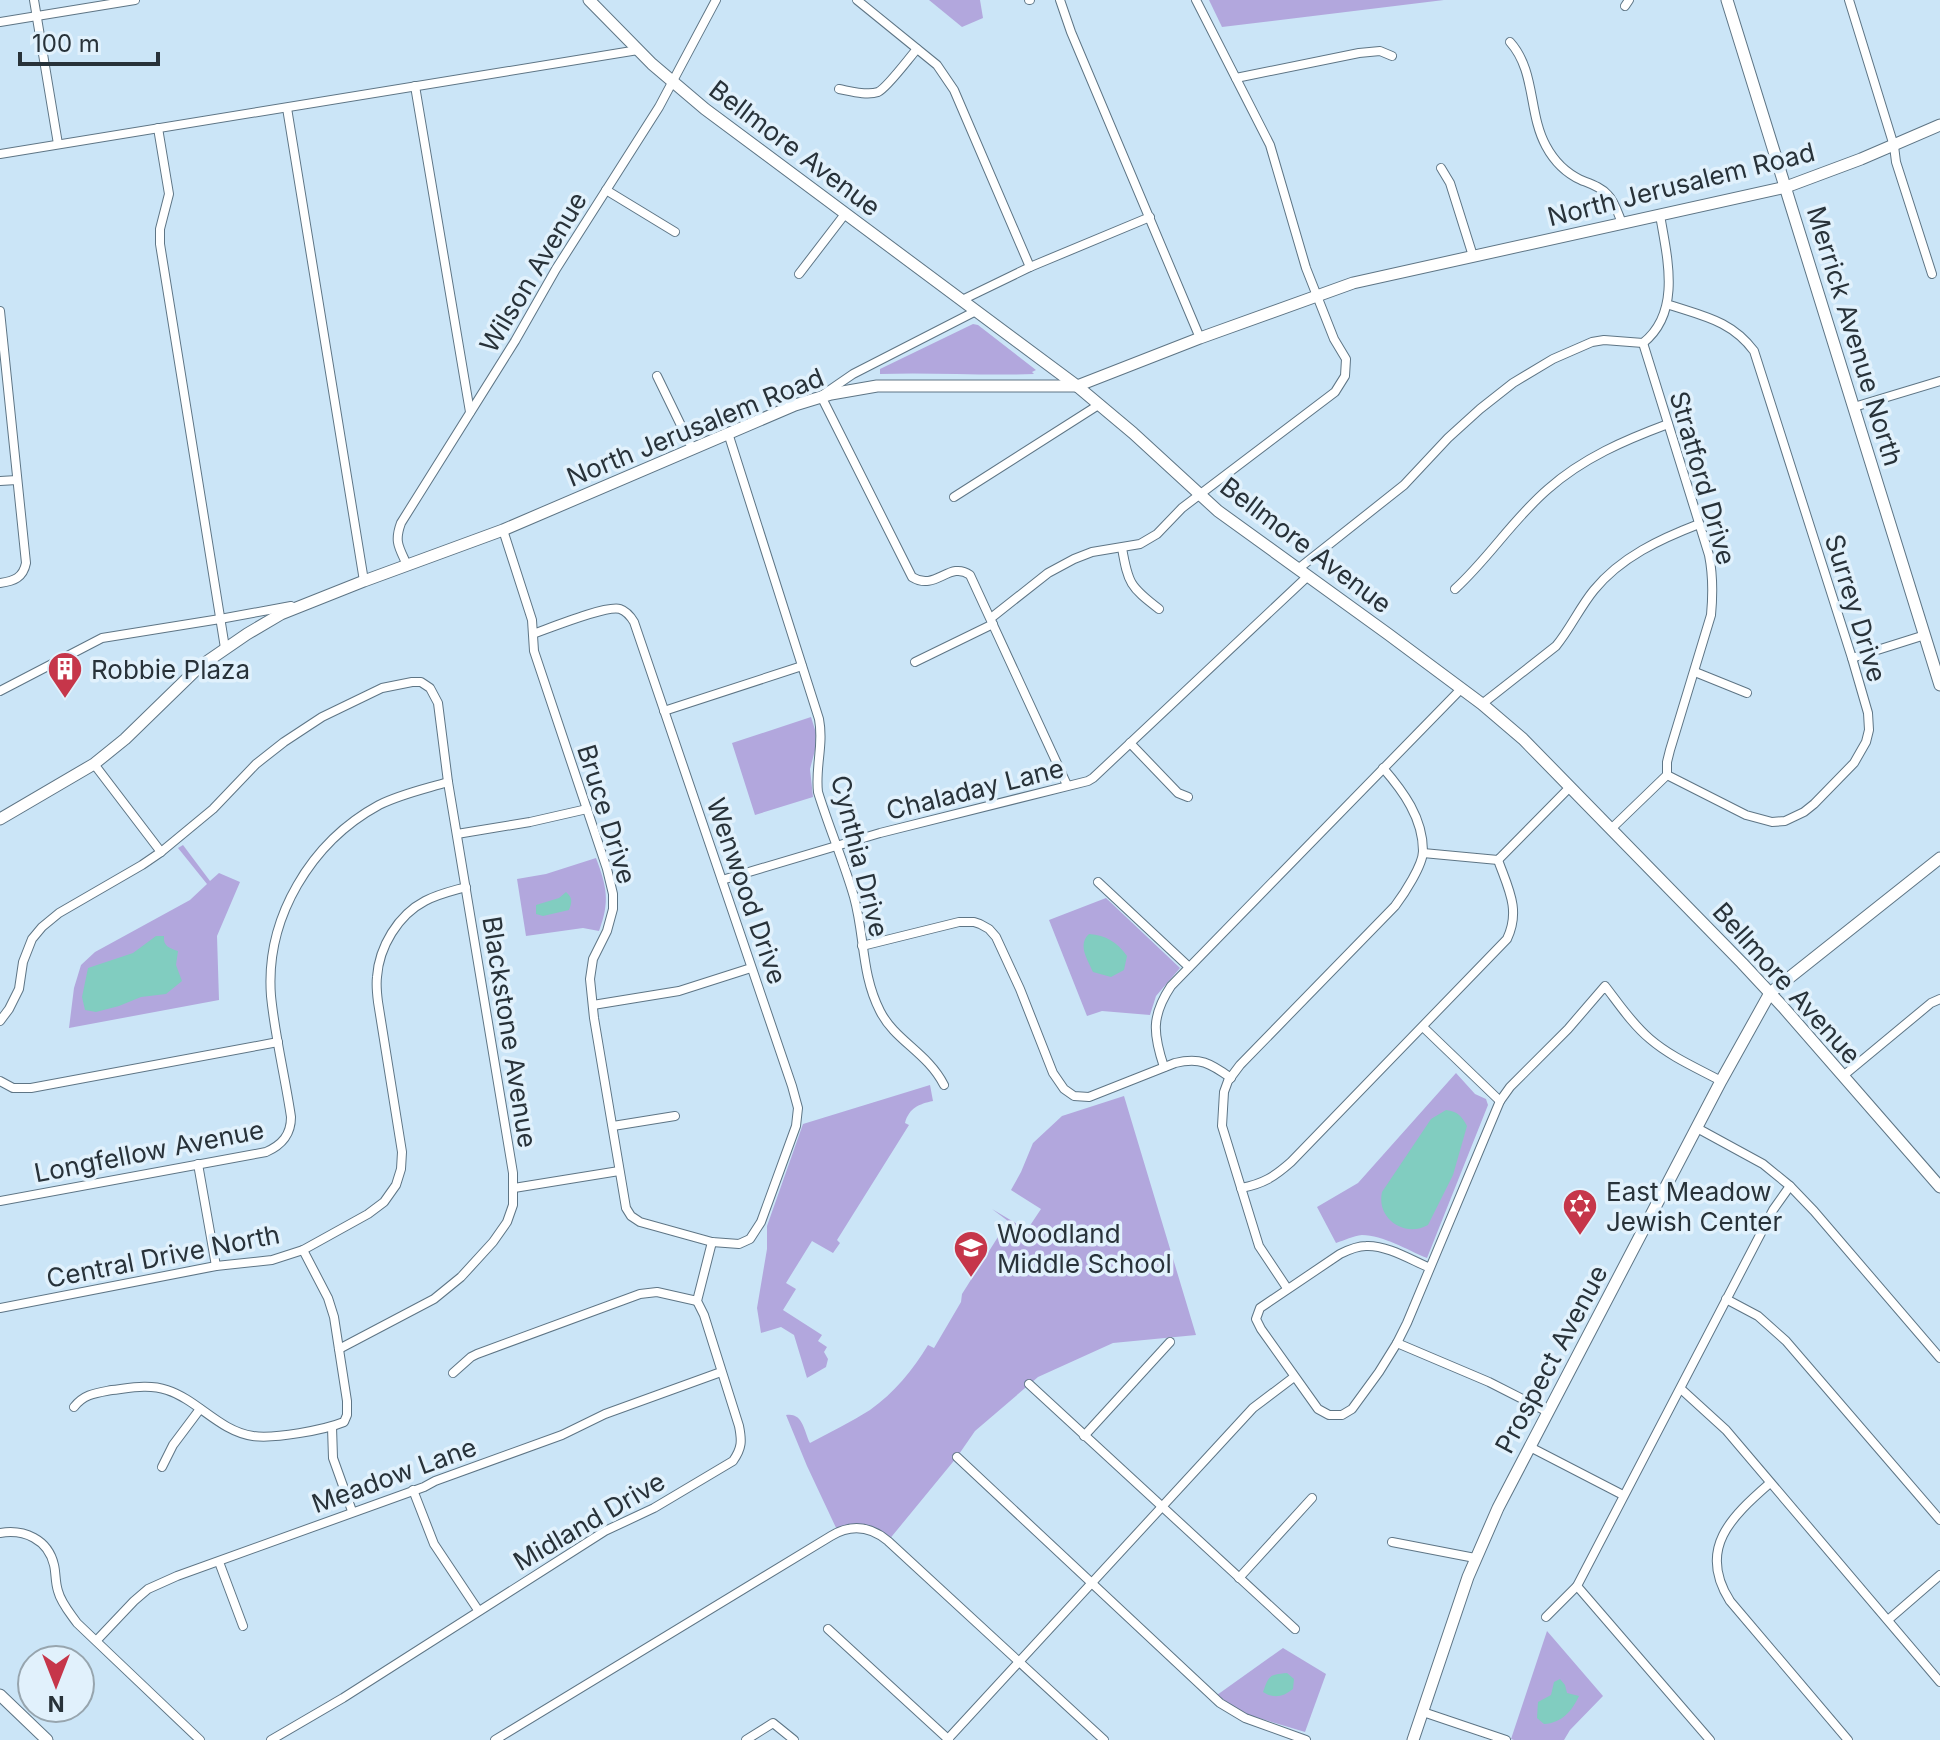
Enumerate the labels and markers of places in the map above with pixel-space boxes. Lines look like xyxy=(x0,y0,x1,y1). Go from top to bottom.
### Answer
building icon: Robbie Plaza xyxy=(46,650,84,700)
place label: Robbie Plaza xyxy=(91,654,250,685)
place label: East Meadow Jewish Center xyxy=(1606,1176,1782,1237)
synagogue icon: East Meadow Jewish Center xyxy=(1561,1187,1599,1237)
place label: Woodland Middle School xyxy=(997,1218,1172,1279)
school or university icon: Woodland Middle School xyxy=(952,1229,990,1279)

